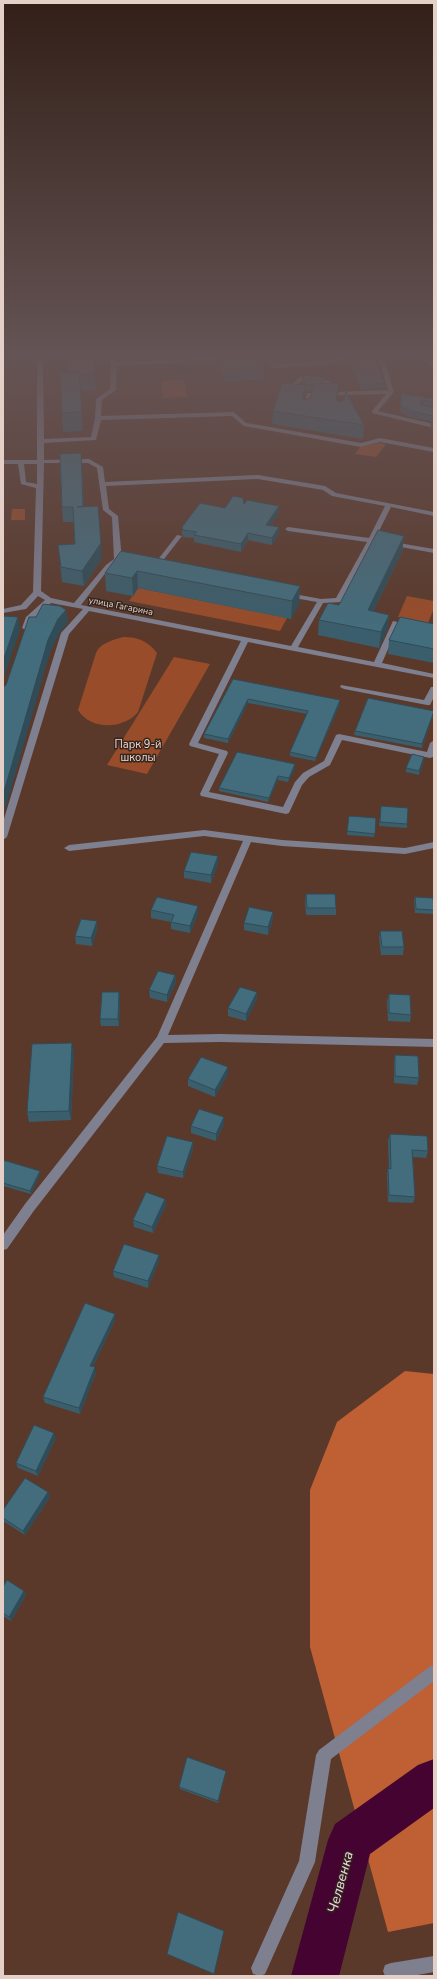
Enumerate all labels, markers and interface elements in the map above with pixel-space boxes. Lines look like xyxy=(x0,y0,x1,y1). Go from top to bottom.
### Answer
street label: улица Гагарина xyxy=(88,594,154,618)
park label: Парк 9-й школы xyxy=(114,737,162,765)
water label: Челвенка xyxy=(323,1849,358,1915)

